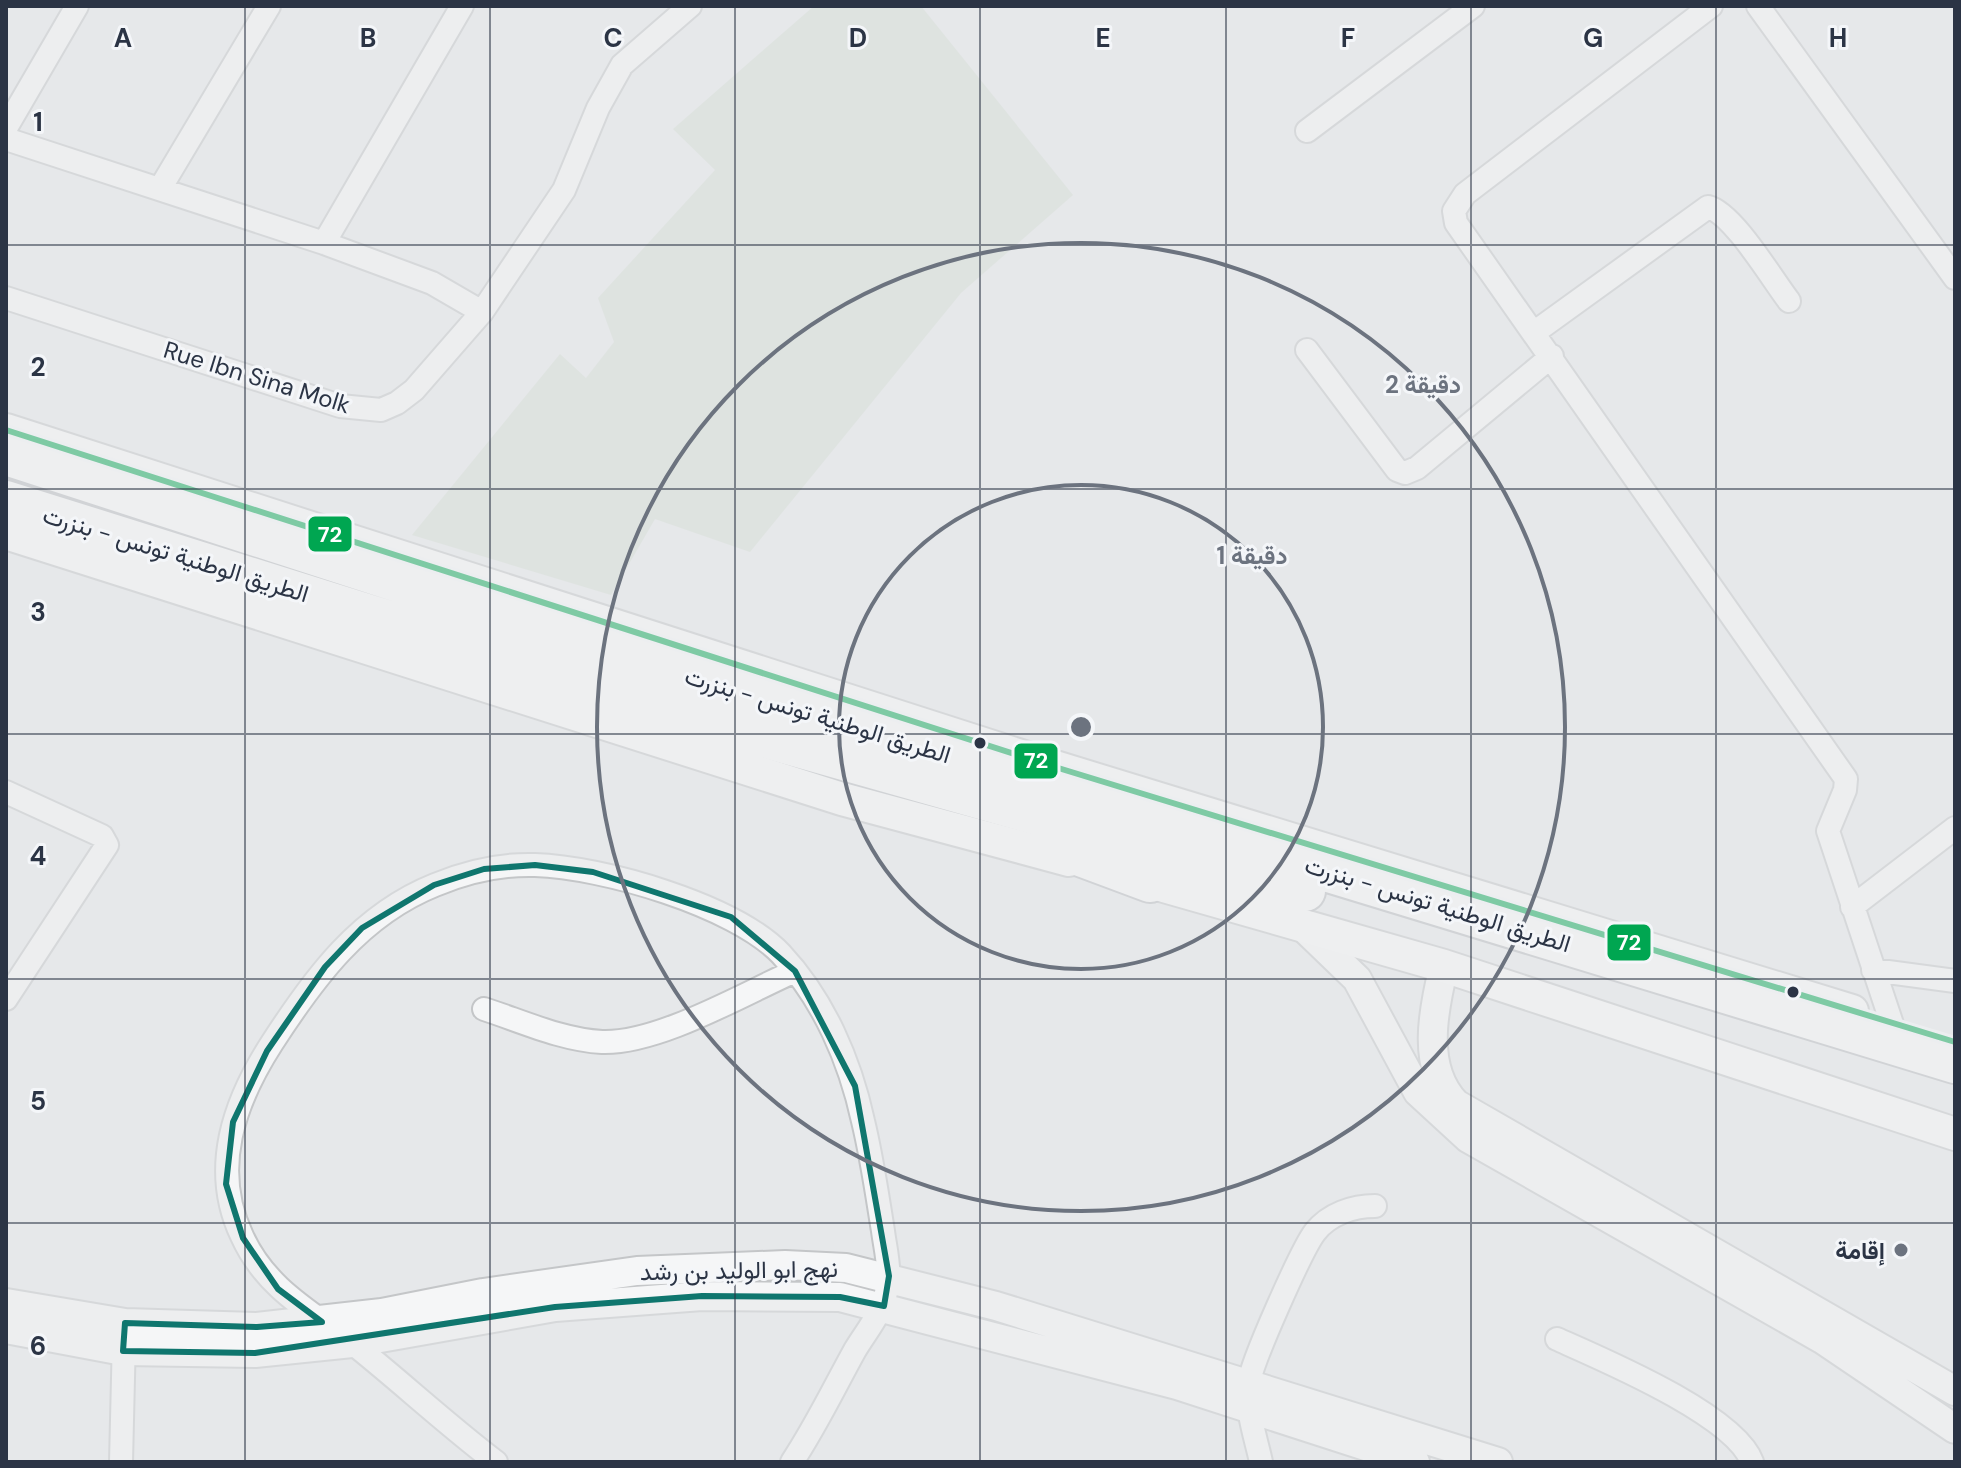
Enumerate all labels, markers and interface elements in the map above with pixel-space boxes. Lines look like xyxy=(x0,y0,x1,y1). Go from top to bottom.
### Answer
text: A xyxy=(114,21,132,55)
text: B xyxy=(360,21,376,55)
text: C xyxy=(603,21,623,55)
text: D xyxy=(849,21,867,55)
text: E xyxy=(1095,21,1111,55)
text: F xyxy=(1341,21,1355,55)
text: G xyxy=(1583,21,1603,55)
text: H xyxy=(1829,21,1847,55)
text: 1 xyxy=(33,105,43,139)
street label: Rue Ibn Sina Molk xyxy=(160,334,354,420)
text: 2 xyxy=(30,350,46,384)
text: 2 دقيقة xyxy=(1385,369,1461,400)
street label: الطريق الوطنية تونس - بنزرت xyxy=(39,499,313,609)
line badge: 72 xyxy=(307,515,353,553)
text: 72 xyxy=(318,520,342,549)
text: 1 دقيقة xyxy=(1217,540,1287,571)
text: 3 xyxy=(30,595,46,629)
street label: الطريق الوطنية تونس - بنزرت xyxy=(681,660,955,770)
centre of rings xyxy=(1067,713,1095,741)
unlabelled marker xyxy=(972,735,988,751)
line badge: 72 xyxy=(1013,742,1059,780)
text: 72 xyxy=(1024,746,1048,775)
text: 4 xyxy=(30,839,46,873)
street label: الطريق الوطنية تونس - بنزرت xyxy=(1301,849,1575,959)
line badge: 72 xyxy=(1606,923,1652,962)
text: 72 xyxy=(1617,928,1641,957)
unlabelled marker xyxy=(1785,984,1801,1000)
text: 5 xyxy=(30,1084,46,1118)
place label: إقامة xyxy=(1835,1235,1885,1266)
marker: إقامة xyxy=(1892,1241,1910,1259)
street label: نهج ابو الوليد بن رشد xyxy=(640,1253,838,1289)
text: 6 xyxy=(30,1329,46,1363)

